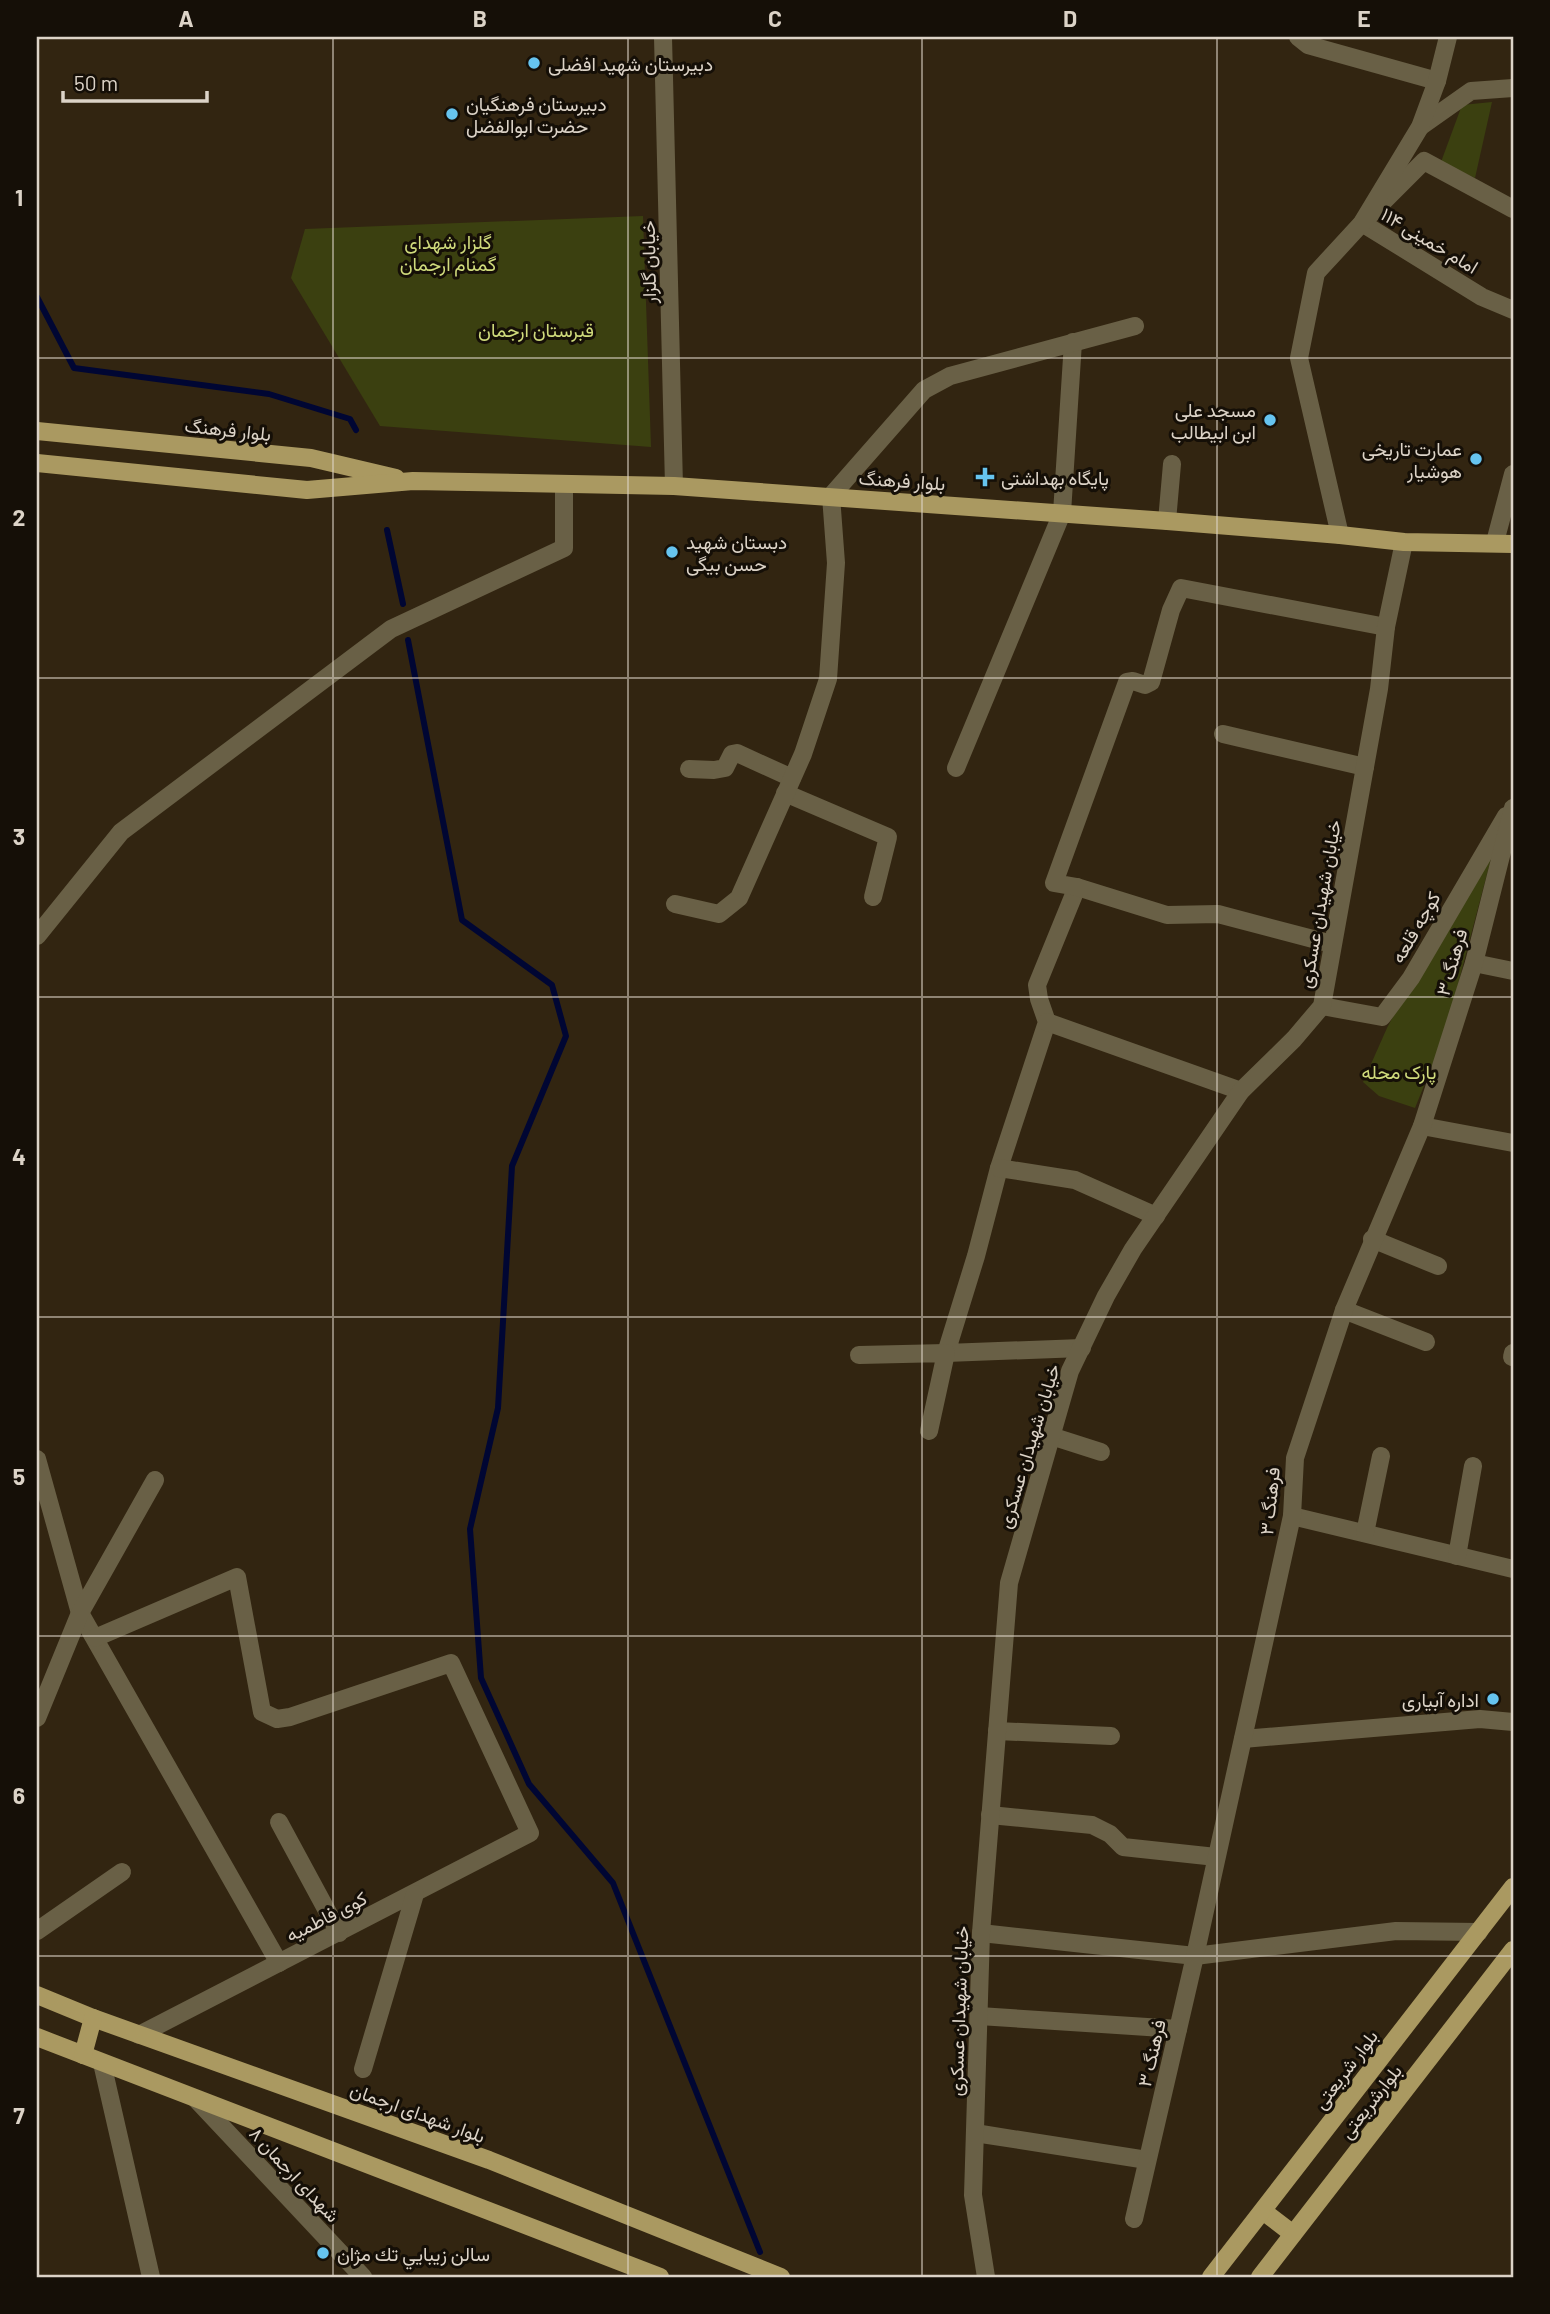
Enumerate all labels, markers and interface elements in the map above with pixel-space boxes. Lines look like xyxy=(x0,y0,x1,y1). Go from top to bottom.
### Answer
text: A xyxy=(178,4,194,32)
text: B xyxy=(473,4,487,32)
text: C xyxy=(768,4,782,32)
text: D xyxy=(1063,4,1077,32)
text: E xyxy=(1357,4,1371,32)
place label: دبیرستان شهید افضلی xyxy=(548,52,713,76)
marker: دبیرستان شهید افضلی xyxy=(526,55,542,71)
scale bar xyxy=(63,60,206,104)
text: 50 m xyxy=(74,70,118,95)
place label: دبیرستان فرهنگیان حضرت ابوالفضل xyxy=(466,92,607,138)
marker: دبیرستان فرهنگیان حضرت ابوالفضل xyxy=(444,106,460,122)
text: 1 xyxy=(15,183,23,211)
street label: امام خمینی ۱۱۴ xyxy=(1376,202,1483,280)
street label: خیابان گلزار xyxy=(636,220,661,305)
park label: گلزار شهدای گمنام ارجمان xyxy=(400,230,496,277)
park label: قبرستان ارجمان xyxy=(478,318,594,342)
place label: مسجد علی ابن ابیطالب xyxy=(1171,398,1256,444)
marker: مسجد علی ابن ابیطالب xyxy=(1262,412,1278,428)
street label: بلوار فرهنگ xyxy=(184,413,272,446)
place label: عمارت تاریخی هوشیار xyxy=(1362,437,1462,483)
marker: عمارت تاریخی هوشیار xyxy=(1468,451,1484,467)
street label: بلوار فرهنگ xyxy=(858,465,946,495)
place label: پایگاه بهداشتی xyxy=(1001,466,1109,492)
marker: پایگاه بهداشتی xyxy=(975,467,995,487)
text: 2 xyxy=(13,503,25,531)
place label: دبستان شهید حسن بیگی xyxy=(686,530,787,576)
marker: دبستان شهید حسن بیگی xyxy=(664,544,680,560)
street label: خیابان شهیدان عسکری xyxy=(1293,818,1346,990)
text: 3 xyxy=(13,822,25,850)
street label: کوچه قلعه xyxy=(1385,887,1447,968)
street label: فرهنگ ۳ xyxy=(1431,926,1472,998)
park label: پارک محله xyxy=(1361,1060,1437,1086)
text: 4 xyxy=(12,1142,26,1170)
street label: خیابان شهیدان عسکری xyxy=(992,1361,1065,1531)
text: 5 xyxy=(13,1462,25,1490)
street label: فرهنگ ۳ xyxy=(1254,1466,1285,1536)
place label: اداره آبیاری xyxy=(1402,1688,1479,1712)
marker: اداره آبیاری xyxy=(1485,1691,1501,1707)
text: 6 xyxy=(13,1781,25,1809)
street label: کوی فاطمیه xyxy=(282,1886,371,1947)
street label: خیابان شهیدان عسکری xyxy=(944,1925,973,2097)
street label: فرهنگ ۳ xyxy=(1132,2017,1171,2089)
street label: بلوار شریعتی xyxy=(1308,2025,1383,2114)
street label: بلوارشریعتی xyxy=(1334,2059,1407,2143)
street label: بلوار شهدای ارجمان xyxy=(347,2077,489,2148)
text: 7 xyxy=(13,2101,25,2129)
street label: شهدای ارجمان ۸ xyxy=(244,2122,345,2227)
place label: سالن زيبايي تك مژان xyxy=(337,2242,490,2270)
marker: سالن زيبايي تك مژان xyxy=(315,2245,331,2261)

